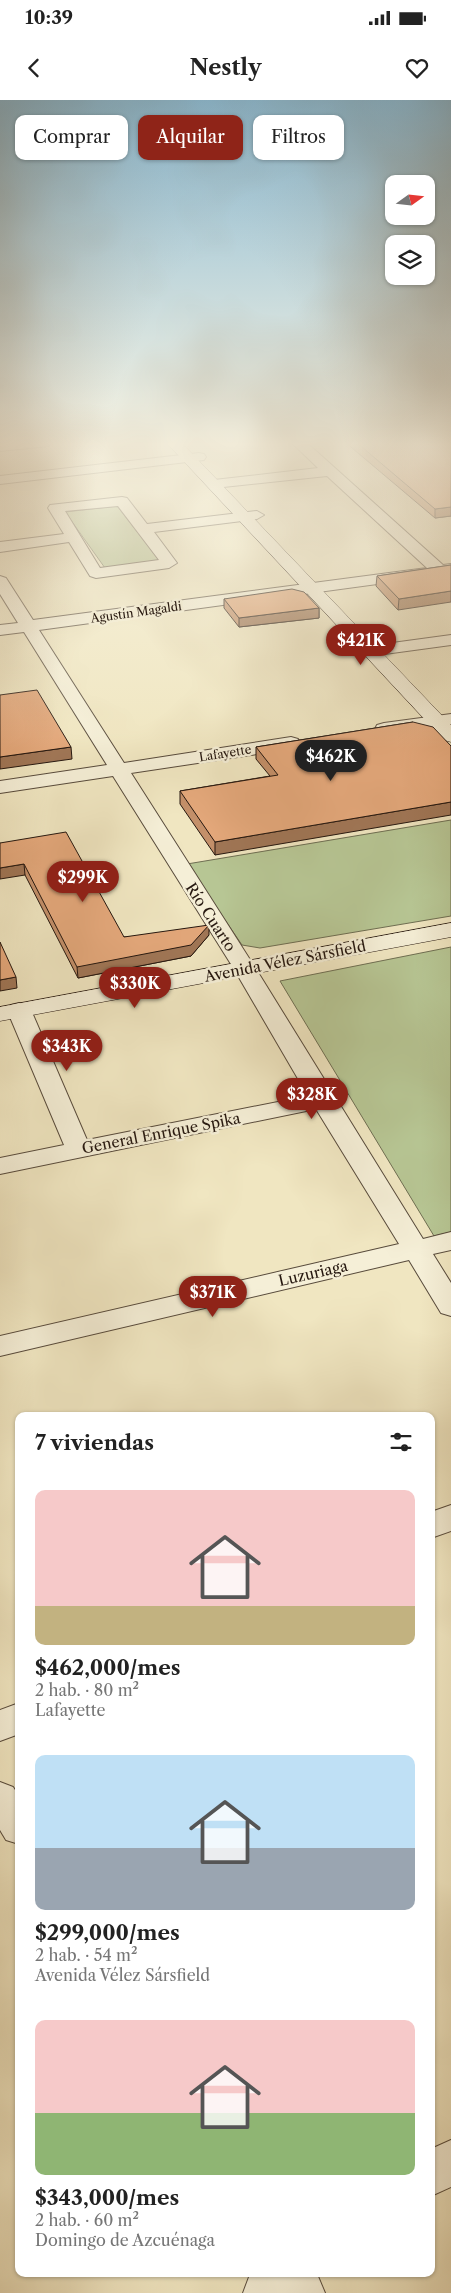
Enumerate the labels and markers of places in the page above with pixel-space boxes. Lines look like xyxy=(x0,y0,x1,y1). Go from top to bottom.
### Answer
pin: $421K xyxy=(326,624,396,666)
pin: $462K xyxy=(296,740,366,782)
pin: $299K xyxy=(48,860,118,903)
pin: $330K xyxy=(100,966,170,1009)
pin: $343K xyxy=(32,1030,102,1072)
pin: $328K xyxy=(277,1078,347,1120)
pin: $371K xyxy=(178,1276,248,1318)

